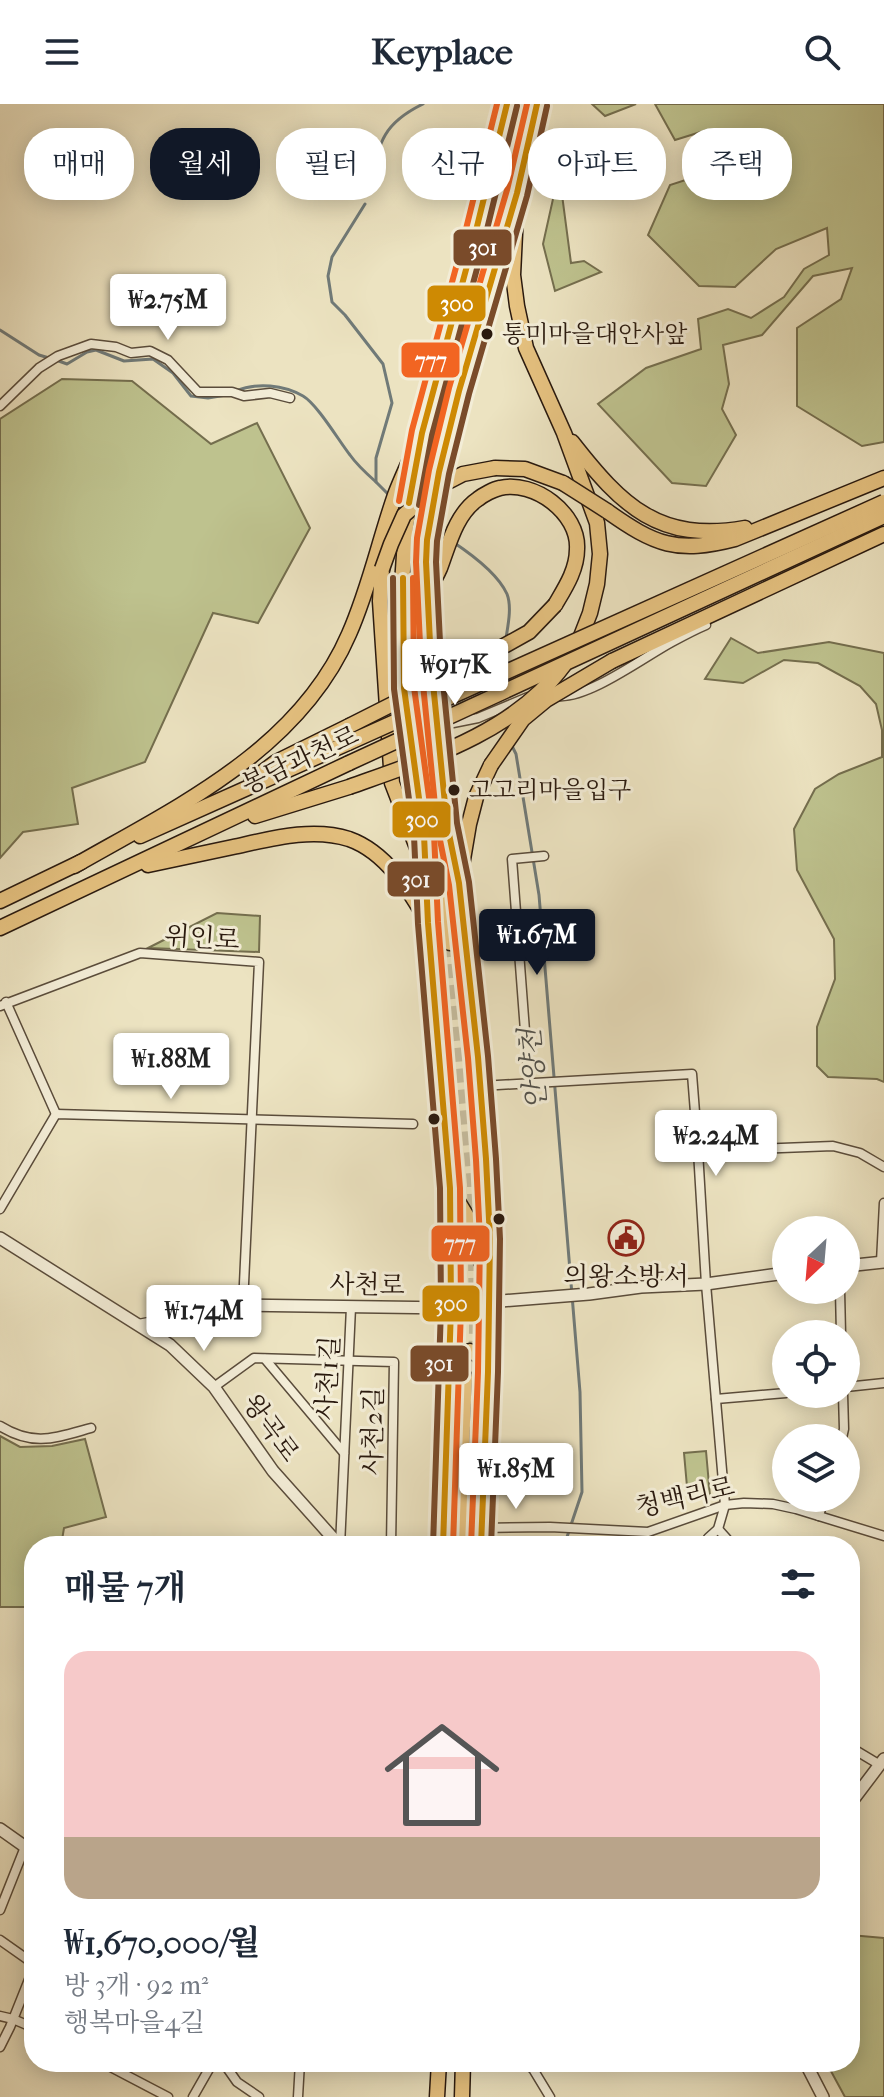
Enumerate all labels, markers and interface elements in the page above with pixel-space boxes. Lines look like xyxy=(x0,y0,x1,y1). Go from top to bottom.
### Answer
icon: menu xyxy=(40,30,84,74)
icon: search xyxy=(800,30,844,74)
text: Keyplace xyxy=(371,31,513,73)
chip: 매매 xyxy=(24,128,134,200)
chip: 월세 xyxy=(150,128,260,200)
chip: 필터 xyxy=(276,128,386,200)
chip: 신규 xyxy=(402,128,512,200)
chip: 아파트 xyxy=(528,128,666,200)
chip: 주택 xyxy=(682,128,792,200)
line badge: 301 xyxy=(452,228,513,267)
text: 301 xyxy=(469,235,497,261)
pin: ₩2.75M xyxy=(103,274,233,342)
text: ₩2.75M xyxy=(128,284,208,315)
line badge: 300 xyxy=(426,284,487,323)
text: 300 xyxy=(440,291,474,317)
place label: 통미마을대안사앞 xyxy=(502,320,687,348)
marker: 통미마을대안사앞 xyxy=(479,326,495,342)
line badge: 777 xyxy=(400,341,461,379)
text: 777 xyxy=(414,348,447,374)
pin: ₩917K xyxy=(399,639,511,707)
text: ₩917K xyxy=(420,649,490,680)
street label: 봉담과천로 xyxy=(237,719,363,801)
place label: 고고리마을입구 xyxy=(469,776,631,804)
marker: 고고리마을입구 xyxy=(446,782,462,798)
line badge: 300 xyxy=(391,800,452,839)
text: 300 xyxy=(405,807,439,833)
line badge: 301 xyxy=(386,860,446,898)
text: 301 xyxy=(402,867,430,893)
pin: ₩1.67M xyxy=(472,909,602,977)
text: ₩1.67M xyxy=(497,919,577,950)
street label: 위인로 xyxy=(163,920,241,956)
water label: 안양천 xyxy=(513,1025,553,1111)
pin: ₩1.88M xyxy=(106,1033,236,1101)
text: ₩1.88M xyxy=(131,1043,211,1074)
pin: ₩2.24M xyxy=(651,1110,781,1178)
unlabelled marker xyxy=(426,1111,442,1127)
text: ₩2.24M xyxy=(673,1120,759,1151)
unlabelled marker xyxy=(491,1211,507,1227)
north arrow xyxy=(772,1216,860,1304)
map controls xyxy=(772,1216,860,1512)
public building icon: 의왕소방서 xyxy=(607,1219,645,1257)
line badge: 777 xyxy=(430,1224,491,1263)
text: 777 xyxy=(443,1231,476,1257)
place label: 의왕소방서 xyxy=(563,1261,689,1292)
street label: 사천로 xyxy=(329,1269,405,1301)
line badge: 300 xyxy=(421,1284,481,1323)
pin: ₩1.74M xyxy=(139,1285,269,1353)
text: 300 xyxy=(434,1291,468,1317)
text: ₩1.74M xyxy=(164,1295,244,1326)
button: locate xyxy=(772,1320,860,1408)
street label: 사천1길 xyxy=(310,1335,346,1421)
line badge: 301 xyxy=(409,1344,470,1383)
text: 301 xyxy=(425,1351,453,1377)
street label: 사천2길 xyxy=(357,1386,389,1476)
street label: 왕곡로 xyxy=(236,1388,306,1468)
button: layers xyxy=(772,1424,860,1512)
pin: ₩1.85M xyxy=(451,1443,581,1511)
text: ₩1.85M xyxy=(477,1453,555,1484)
street label: 청백리로 xyxy=(633,1471,737,1523)
icon: filters xyxy=(776,1562,820,1606)
text: 매물 7개 xyxy=(64,1568,186,1608)
icon: home xyxy=(370,1703,514,1847)
text: ₩1,670,000/월 xyxy=(64,1923,261,1963)
text: 방 3개 · 92 m² xyxy=(64,1970,208,2001)
text: 행복마을4길 xyxy=(64,2007,205,2038)

